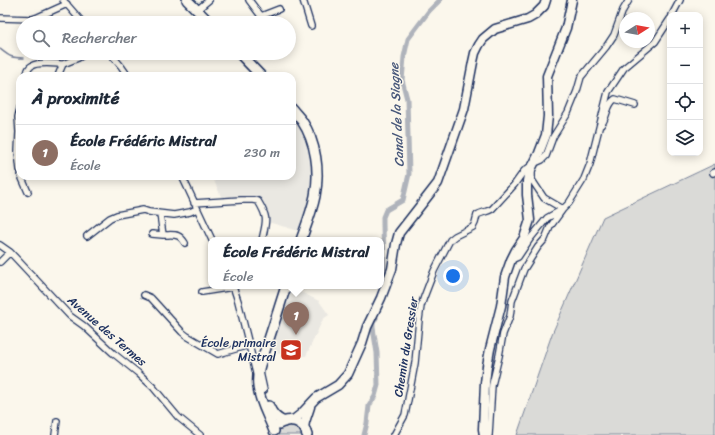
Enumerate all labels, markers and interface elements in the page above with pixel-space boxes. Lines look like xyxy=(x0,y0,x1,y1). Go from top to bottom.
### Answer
north arrow xyxy=(619,12,655,48)
map controls xyxy=(667,12,703,156)
button: + xyxy=(667,12,703,48)
search box xyxy=(16,16,296,60)
text: Rechercher xyxy=(62,25,137,51)
icon: search xyxy=(30,27,52,49)
button: − xyxy=(667,48,703,84)
water label: Canal de la Siagne xyxy=(382,61,411,167)
text: À proximité xyxy=(32,83,119,113)
button: locate xyxy=(667,84,703,120)
button: layers xyxy=(667,120,703,156)
text: École Frédéric Mistral xyxy=(70,128,216,154)
text: 1 xyxy=(42,141,48,164)
text: 230 m xyxy=(244,141,280,164)
text: École xyxy=(70,154,101,177)
popup xyxy=(208,237,384,289)
text: École Frédéric Mistral xyxy=(223,239,369,265)
text: École xyxy=(223,265,253,288)
your location xyxy=(443,266,463,286)
street label: Avenue des Termes xyxy=(61,289,152,372)
street label: Chemin du Gressier xyxy=(387,294,425,399)
pin: 1 xyxy=(283,302,309,335)
place label: École primaire Mistral xyxy=(201,332,277,368)
school or university icon: École primaire Mistral xyxy=(278,337,304,363)

